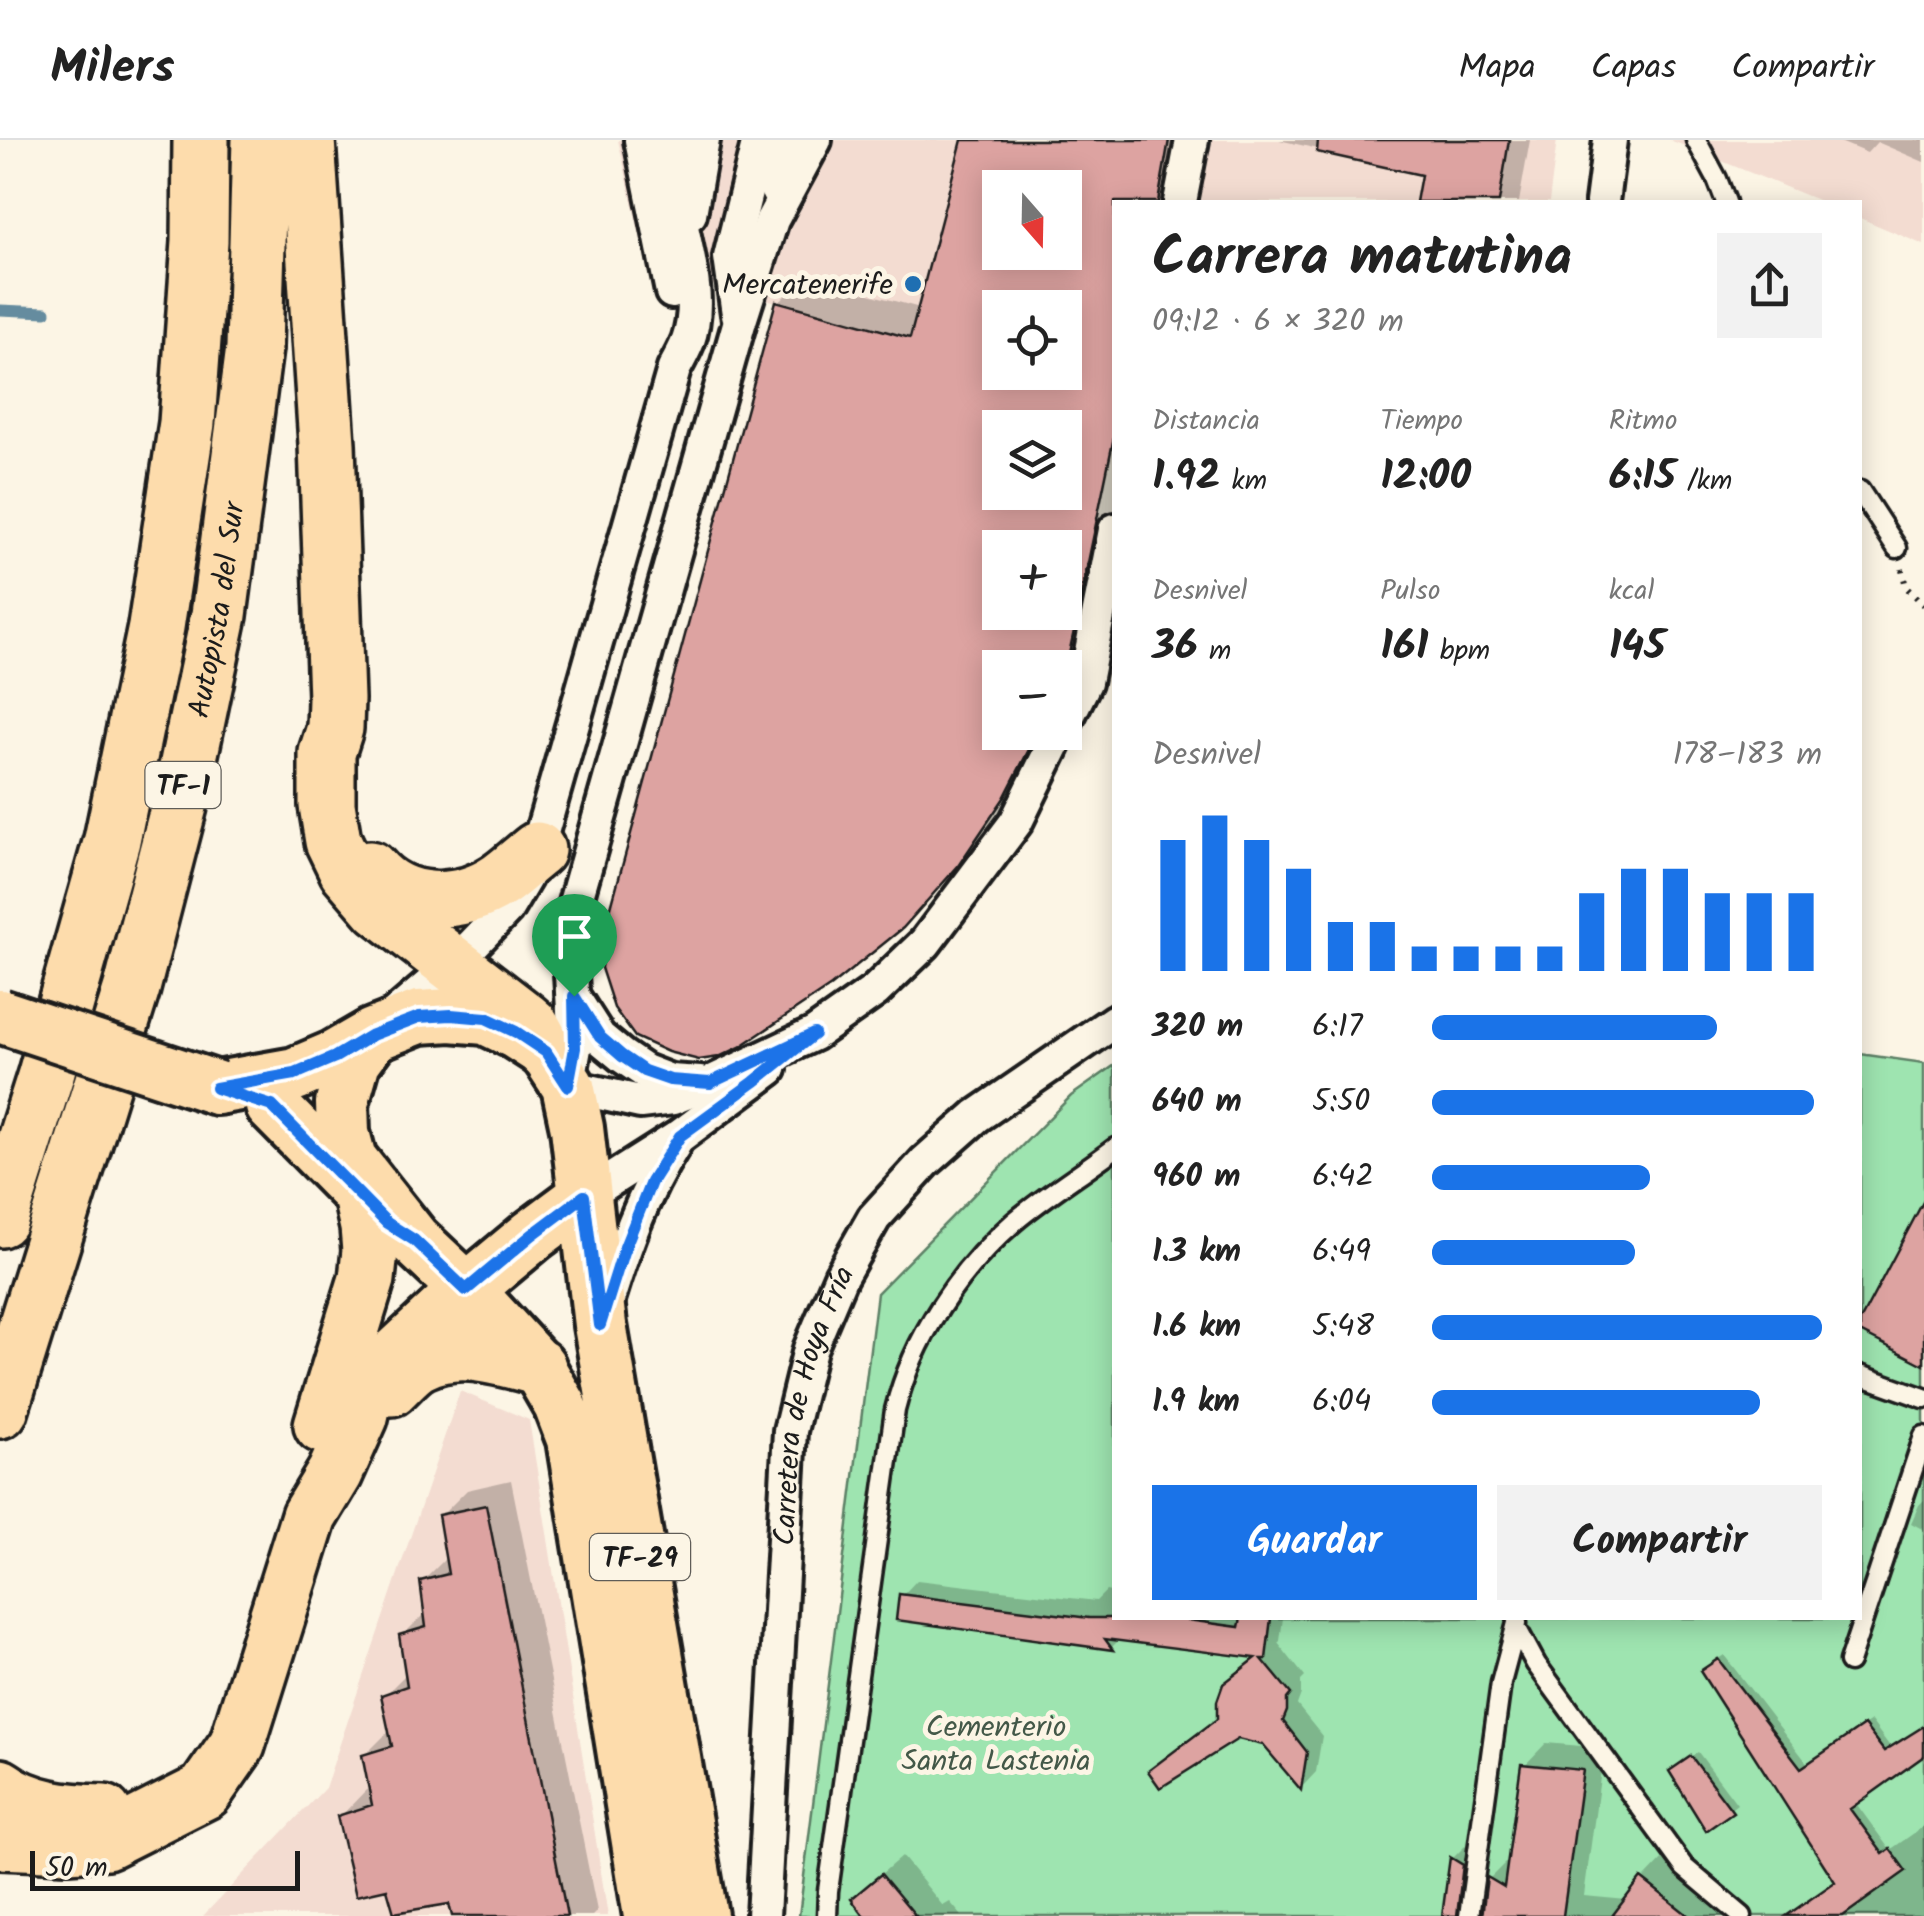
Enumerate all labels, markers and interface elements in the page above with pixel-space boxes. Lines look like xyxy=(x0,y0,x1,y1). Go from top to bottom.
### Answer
text: Milers xyxy=(50,31,175,107)
text: Mapa xyxy=(1459,41,1536,97)
text: Capas xyxy=(1591,41,1676,97)
text: Compartir xyxy=(1731,41,1874,97)
north arrow xyxy=(982,170,1082,270)
map controls xyxy=(982,170,1082,750)
text: Carrera matutina xyxy=(1152,216,1572,303)
button: share xyxy=(1717,233,1822,338)
place label: Mercatenerife xyxy=(722,262,893,310)
marker: Mercatenerife xyxy=(902,273,924,295)
button: locate xyxy=(982,290,1082,390)
text: 09:12 · 6 × 320 m xyxy=(1152,297,1404,348)
text: Distancia xyxy=(1152,399,1260,444)
text: Tiempo xyxy=(1380,399,1463,444)
text: Ritmo xyxy=(1609,399,1677,444)
button: layers xyxy=(982,410,1082,510)
text: 1.92 xyxy=(1152,444,1220,511)
text: 12:00 xyxy=(1380,444,1471,511)
text: 6:15 xyxy=(1609,444,1676,511)
text: km xyxy=(1220,459,1267,504)
text: /km xyxy=(1676,459,1732,504)
street label: Autopista del Sur xyxy=(176,497,260,722)
button: + xyxy=(982,530,1082,630)
text: Desnivel xyxy=(1152,569,1247,614)
text: Pulso xyxy=(1380,569,1440,614)
text: kcal xyxy=(1609,569,1654,614)
text: 36 xyxy=(1152,614,1198,681)
text: 161 xyxy=(1380,614,1428,681)
text: 145 xyxy=(1609,614,1665,681)
text: m xyxy=(1198,629,1231,674)
text: bpm xyxy=(1428,629,1490,674)
button: − xyxy=(982,650,1082,750)
text: Desnivel xyxy=(1152,730,1261,781)
text: 178–183 m xyxy=(1673,730,1822,781)
road number: TF-1 xyxy=(146,762,220,808)
pin xyxy=(532,894,617,997)
icon: arrive xyxy=(547,909,602,964)
text: 320 m xyxy=(1152,1002,1243,1053)
text: 6:17 xyxy=(1312,1002,1362,1053)
text: 640 m xyxy=(1152,1077,1242,1128)
text: 5:50 xyxy=(1312,1077,1370,1128)
text: 960 m xyxy=(1152,1152,1240,1203)
text: 6:42 xyxy=(1312,1152,1374,1203)
text: 1.3 km xyxy=(1152,1227,1241,1278)
text: 6:49 xyxy=(1312,1227,1371,1278)
street label: Carretera de Hoya Fría xyxy=(762,1257,868,1547)
text: 1.6 km xyxy=(1152,1302,1241,1353)
text: 5:48 xyxy=(1312,1302,1374,1353)
text: 1.9 km xyxy=(1152,1377,1240,1428)
text: 6:04 xyxy=(1312,1377,1371,1428)
button: Guardar xyxy=(1152,1485,1477,1600)
button: Compartir xyxy=(1497,1485,1822,1600)
road number: TF-29 xyxy=(590,1534,690,1580)
park label: Cementerio Santa Lastenia xyxy=(901,1704,1091,1786)
scale bar xyxy=(30,1846,300,1890)
text: 50 m xyxy=(45,1846,108,1891)

